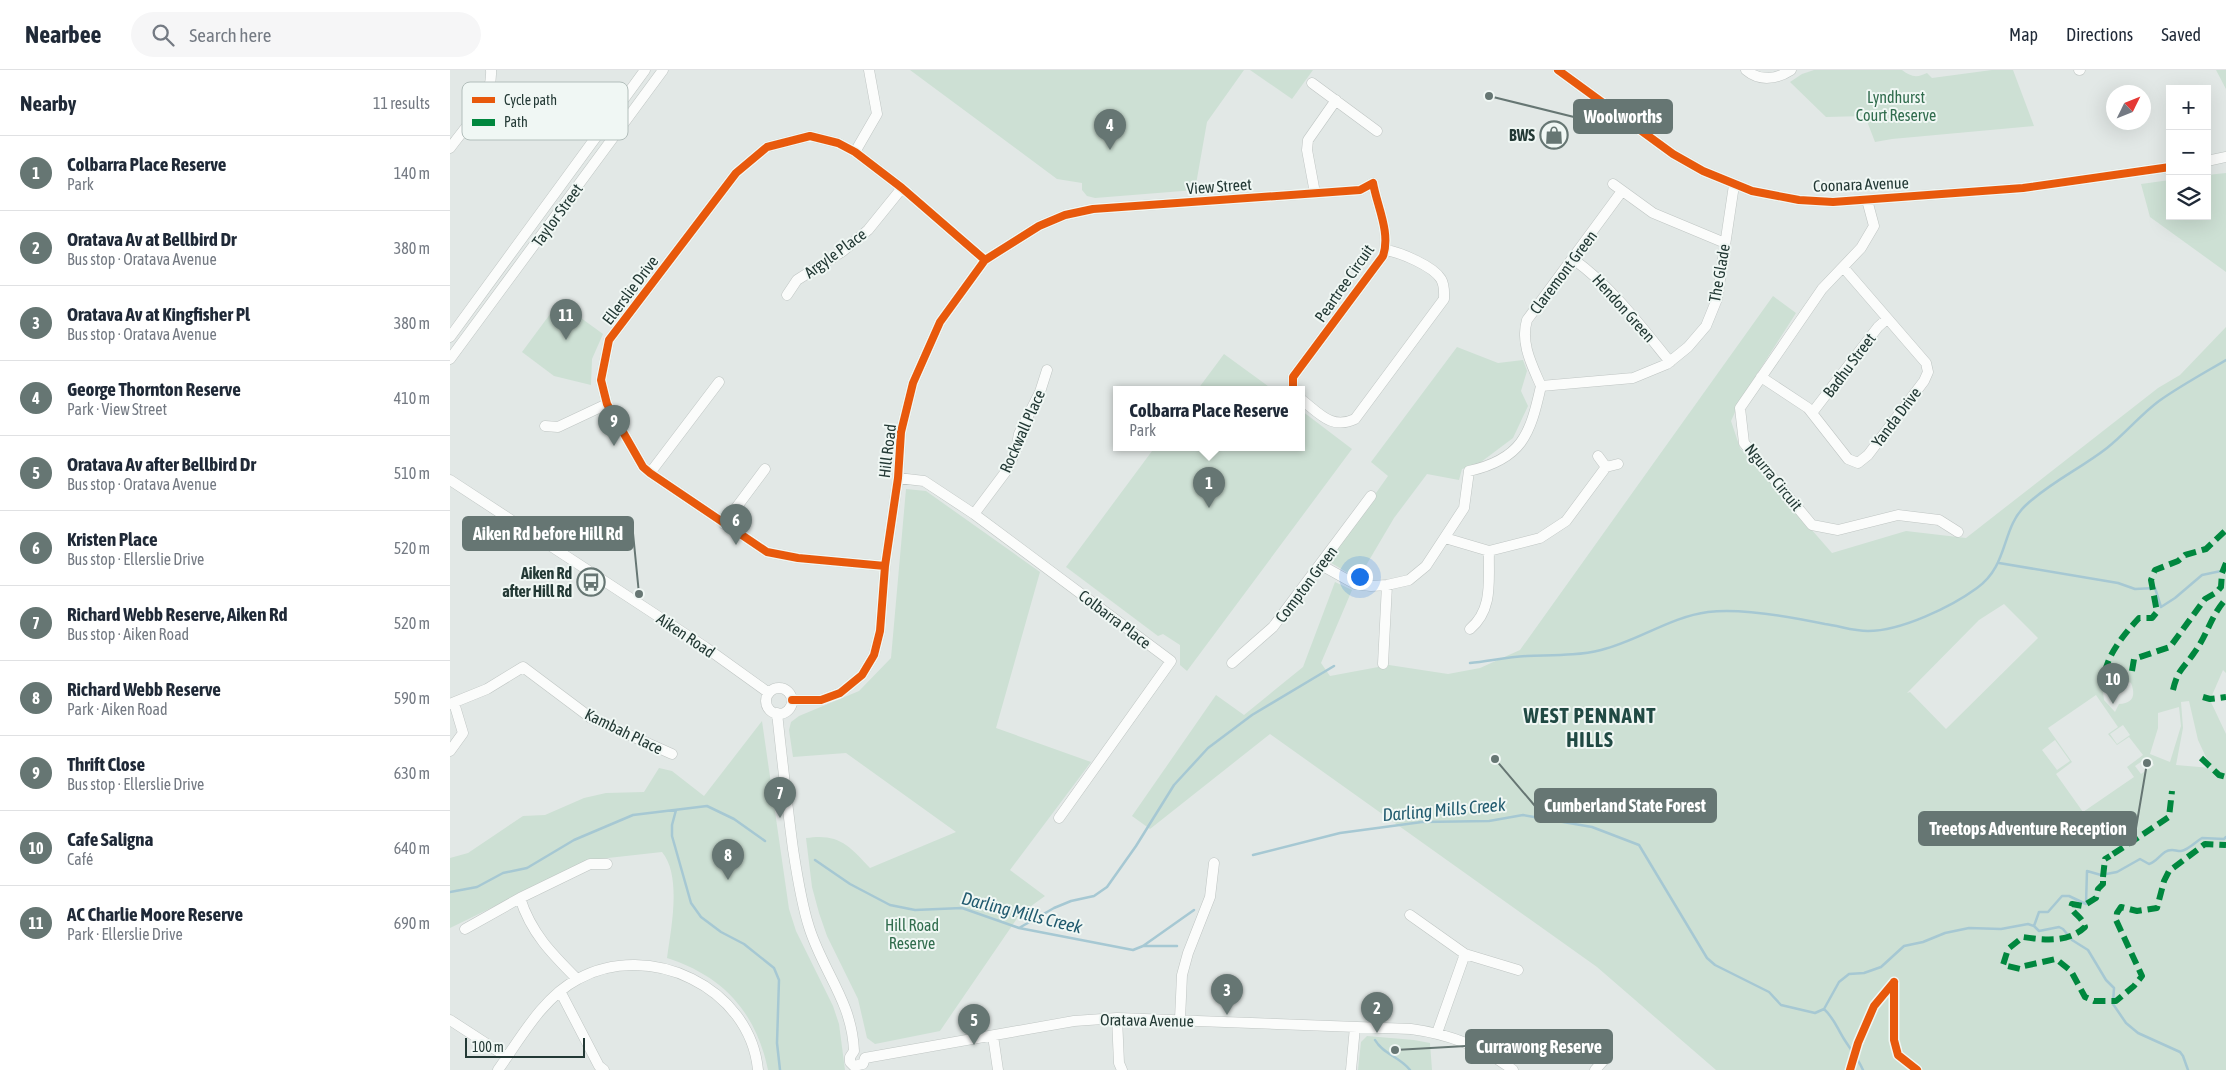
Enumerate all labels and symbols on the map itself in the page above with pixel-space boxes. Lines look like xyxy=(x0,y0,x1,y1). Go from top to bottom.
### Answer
legend xyxy=(462,82,628,140)
north arrow xyxy=(2106,85,2151,130)
park label: Lyndhurst Court Reserve xyxy=(1856,88,1936,124)
text: Cycle path xyxy=(504,92,557,108)
callout: Woolworths xyxy=(1574,100,1672,133)
text: Woolworths xyxy=(1583,106,1663,127)
pin: 4 xyxy=(1094,109,1126,150)
text: Path xyxy=(504,114,528,130)
shop icon: BWS xyxy=(1539,120,1569,150)
place label: BWS xyxy=(1509,126,1535,144)
street label: Coonara Avenue xyxy=(1813,173,1909,195)
street label: View Street xyxy=(1186,175,1253,197)
street label: Taylor Street xyxy=(528,180,587,251)
street label: Argyle Place xyxy=(801,225,870,282)
street label: Claremont Green xyxy=(1526,227,1600,317)
street label: Peartree Circuit xyxy=(1311,240,1378,325)
street label: The Glade xyxy=(1705,242,1733,304)
street label: Ellerslie Drive xyxy=(598,252,662,328)
street label: Hendon Green xyxy=(1589,270,1659,346)
pin: 11 xyxy=(550,299,582,340)
street label: Badhu Street xyxy=(1819,329,1879,401)
street label: Yanda Drive xyxy=(1868,384,1924,450)
street label: Rockwall Place xyxy=(996,387,1048,475)
pin: 9 xyxy=(598,405,630,446)
street label: Hill Road xyxy=(875,423,899,479)
street label: Ngurra Circuit xyxy=(1741,440,1807,515)
pin: 1 xyxy=(1193,467,1225,508)
pin: 6 xyxy=(720,504,752,545)
callout: Aiken Rd before Hill Rd xyxy=(463,517,633,550)
text: Aiken Rd before Hill Rd xyxy=(472,523,623,544)
street label: Compton Green xyxy=(1271,542,1341,626)
place label: Aiken Rd after Hill Rd xyxy=(502,564,572,600)
your location xyxy=(1347,564,1373,590)
bus stop icon: Aiken Rd after Hill Rd xyxy=(576,567,606,597)
street label: Colbarra Place xyxy=(1075,586,1155,652)
street label: Aiken Road xyxy=(654,609,718,661)
pin: 10 xyxy=(2097,663,2129,704)
district label: WEST PENNANT HILLS xyxy=(1522,703,1657,751)
street label: Kambah Place xyxy=(582,704,666,758)
pin: 7 xyxy=(764,777,796,818)
callout: Cumberland State Forest xyxy=(1535,789,1716,822)
water label: Darling Mills Creek xyxy=(1381,794,1508,825)
text: Cumberland State Forest xyxy=(1544,795,1707,816)
callout: Treetops Adventure Reception xyxy=(1919,812,2136,845)
text: Treetops Adventure Reception xyxy=(1929,818,2127,839)
pin: 8 xyxy=(712,839,744,880)
water label: Darling Mills Creek xyxy=(960,887,1086,938)
park label: Hill Road Reserve xyxy=(885,916,939,952)
pin: 3 xyxy=(1211,974,1243,1015)
pin: 2 xyxy=(1361,992,1393,1033)
pin: 5 xyxy=(958,1004,990,1045)
street label: Oratava Avenue xyxy=(1100,1010,1194,1030)
callout: Currawong Reserve xyxy=(1466,1030,1612,1063)
scale bar xyxy=(465,1035,585,1058)
text: Currawong Reserve xyxy=(1476,1036,1602,1057)

